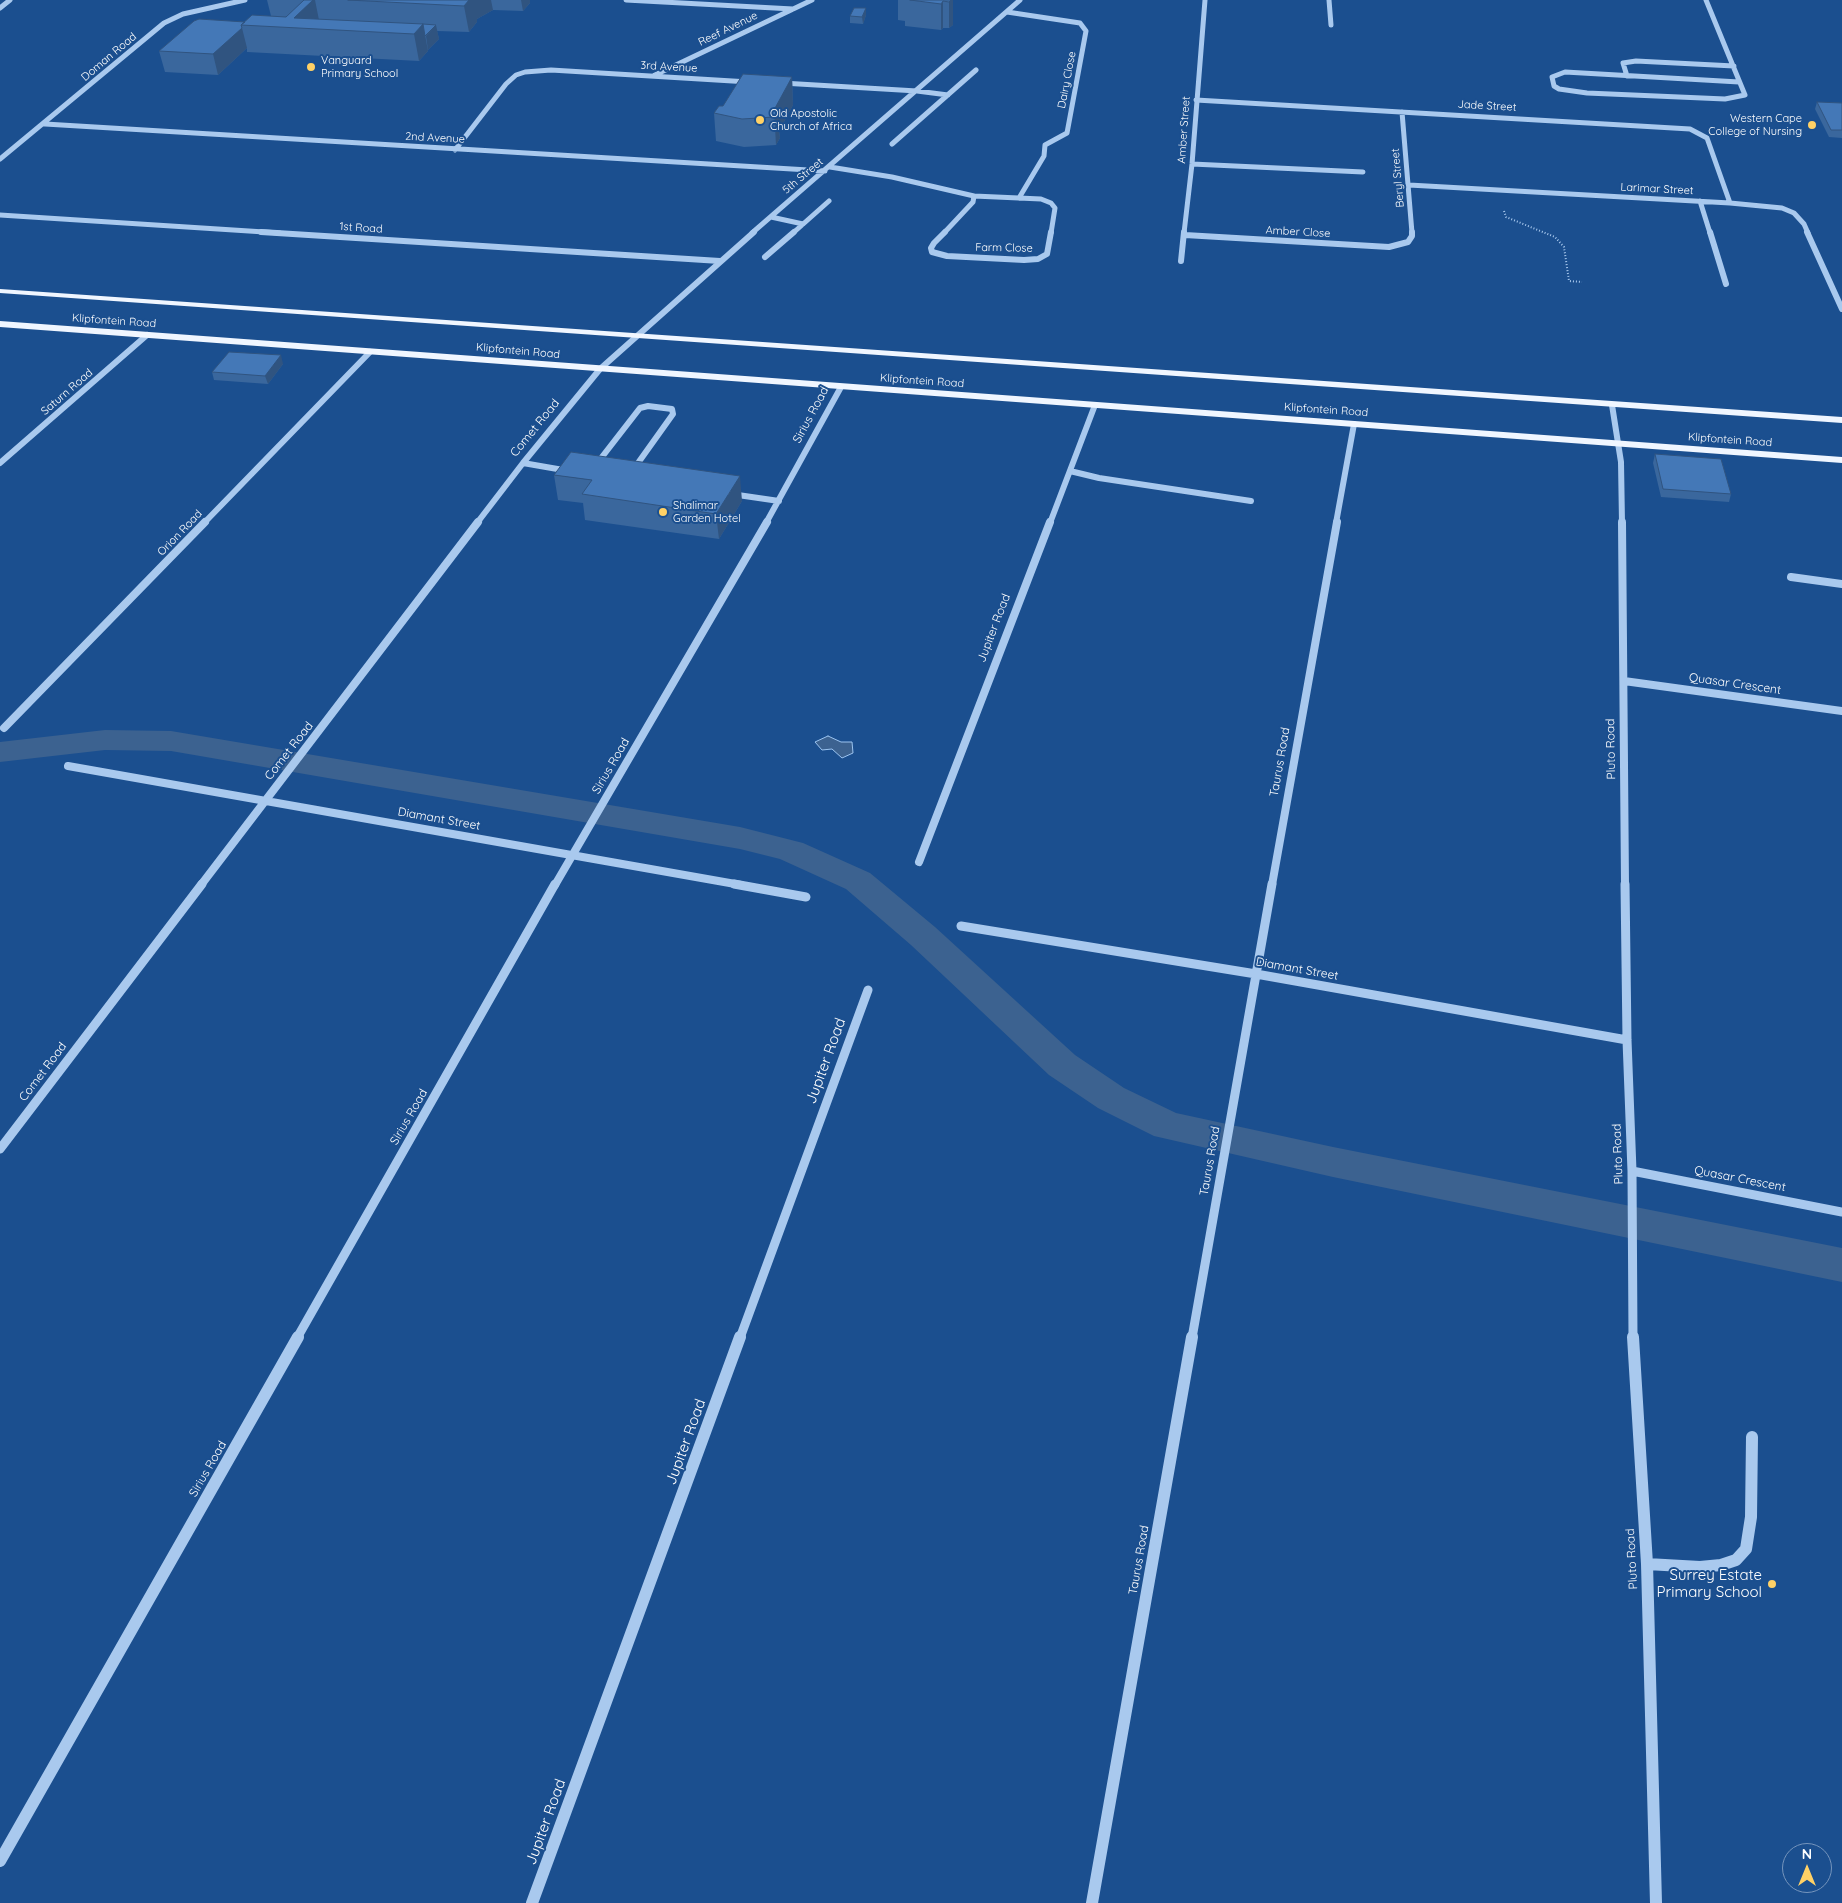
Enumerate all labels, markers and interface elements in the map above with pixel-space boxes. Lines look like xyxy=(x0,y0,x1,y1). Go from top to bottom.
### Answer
street label: Reef Avenue xyxy=(696,9,760,49)
street label: Doman Road xyxy=(79,30,139,84)
street label: Dairy Close xyxy=(1055,50,1079,110)
place label: Vanguard Primary School xyxy=(321,54,398,80)
street label: 3rd Avenue xyxy=(640,59,698,75)
marker: Vanguard Primary School xyxy=(305,61,317,73)
street label: Amber Street xyxy=(1175,96,1193,164)
street label: Jade Street xyxy=(1457,98,1517,114)
place label: Old Apostolic Church of Africa xyxy=(770,107,852,133)
place label: Western Cape College of Nursing xyxy=(1708,112,1802,138)
marker: Old Apostolic Church of Africa xyxy=(754,114,766,126)
marker: Western Cape College of Nursing xyxy=(1806,119,1818,131)
street label: 2nd Avenue xyxy=(405,130,465,146)
street label: Beryl Street xyxy=(1389,148,1407,208)
street label: 5th Street xyxy=(780,155,826,197)
street label: Larimar Street xyxy=(1620,180,1694,198)
street label: 1st Road xyxy=(339,220,383,236)
street label: Amber Close xyxy=(1265,224,1331,240)
street label: Farm Close xyxy=(975,241,1033,255)
street label: Klipfontein Road xyxy=(71,311,157,331)
street label: Klipfontein Road xyxy=(475,341,561,361)
street label: Saturn Road xyxy=(39,366,95,418)
street label: Klipfontein Road xyxy=(879,371,965,391)
street label: Sirius Road xyxy=(790,384,832,446)
street label: Comet Road xyxy=(507,396,563,460)
street label: Klipfontein Road xyxy=(1283,400,1369,420)
street label: Klipfontein Road xyxy=(1687,430,1773,450)
place label: Shalimar Garden Hotel xyxy=(673,499,741,525)
marker: Shalimar Garden Hotel xyxy=(657,506,669,518)
street label: Orion Road xyxy=(155,507,205,559)
street label: Jupiter Road xyxy=(974,592,1014,664)
street label: Quasar Crescent xyxy=(1688,670,1782,698)
street label: Pluto Road xyxy=(1603,718,1619,780)
street label: Comet Road xyxy=(262,719,316,783)
street label: Taurus Road xyxy=(1267,726,1293,798)
street label: Sirius Road xyxy=(589,736,633,796)
street label: Diamant Street xyxy=(397,805,481,833)
street label: Diamant Street xyxy=(1255,955,1339,983)
street label: Jupiter Road xyxy=(802,1016,850,1106)
street label: Comet Road xyxy=(16,1040,70,1104)
street label: Sirius Road xyxy=(387,1087,431,1147)
street label: Pluto Road xyxy=(1610,1123,1626,1185)
street label: Taurus Road xyxy=(1197,1125,1223,1197)
street label: Quasar Crescent xyxy=(1693,1163,1787,1195)
street label: Jupiter Road xyxy=(662,1397,710,1487)
street label: Sirius Road xyxy=(186,1439,230,1499)
street label: Taurus Road xyxy=(1126,1524,1152,1596)
street label: Pluto Road xyxy=(1623,1528,1641,1590)
place label: Surrey Estate Primary School xyxy=(1657,1566,1762,1601)
marker: Surrey Estate Primary School xyxy=(1766,1578,1778,1590)
street label: Jupiter Road xyxy=(522,1777,570,1867)
north arrow xyxy=(1782,1843,1832,1893)
text: N xyxy=(1802,1845,1812,1863)

